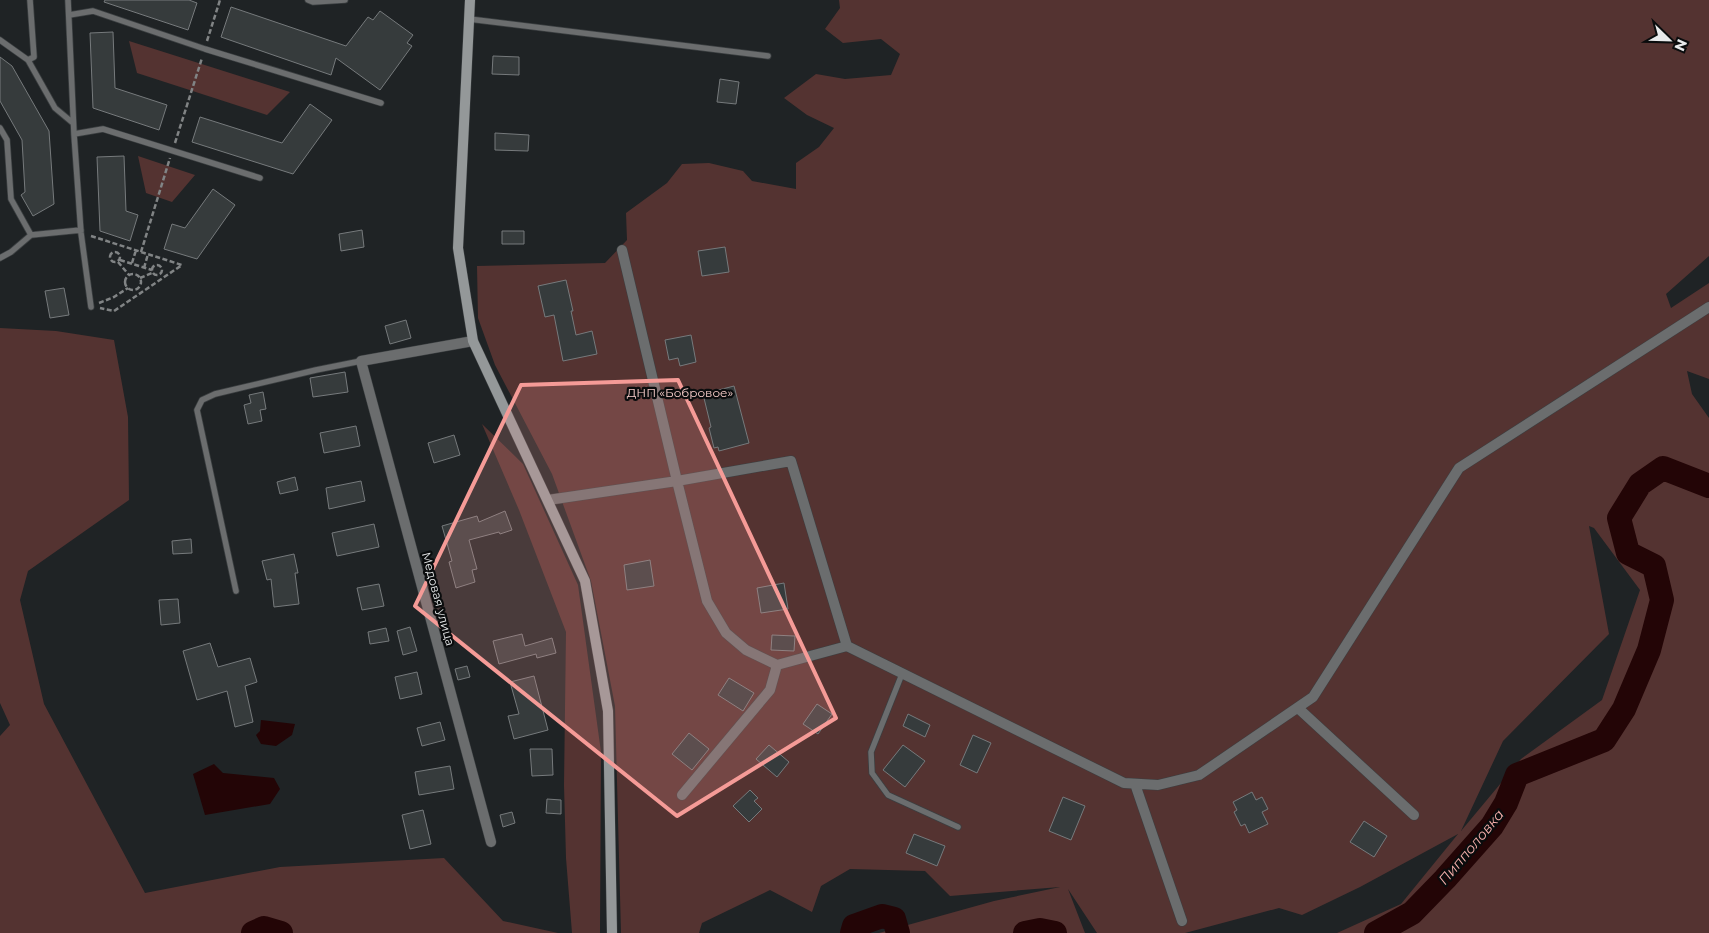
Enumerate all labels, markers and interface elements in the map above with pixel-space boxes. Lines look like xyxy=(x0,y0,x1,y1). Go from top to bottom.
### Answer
north arrow xyxy=(1644,15,1694,65)
text: N xyxy=(1670,36,1691,54)
park label: ДНП «Бобровое» xyxy=(627,385,733,400)
street label: Медовая улица xyxy=(419,550,458,647)
water label: Пипполовка xyxy=(1434,806,1508,888)

